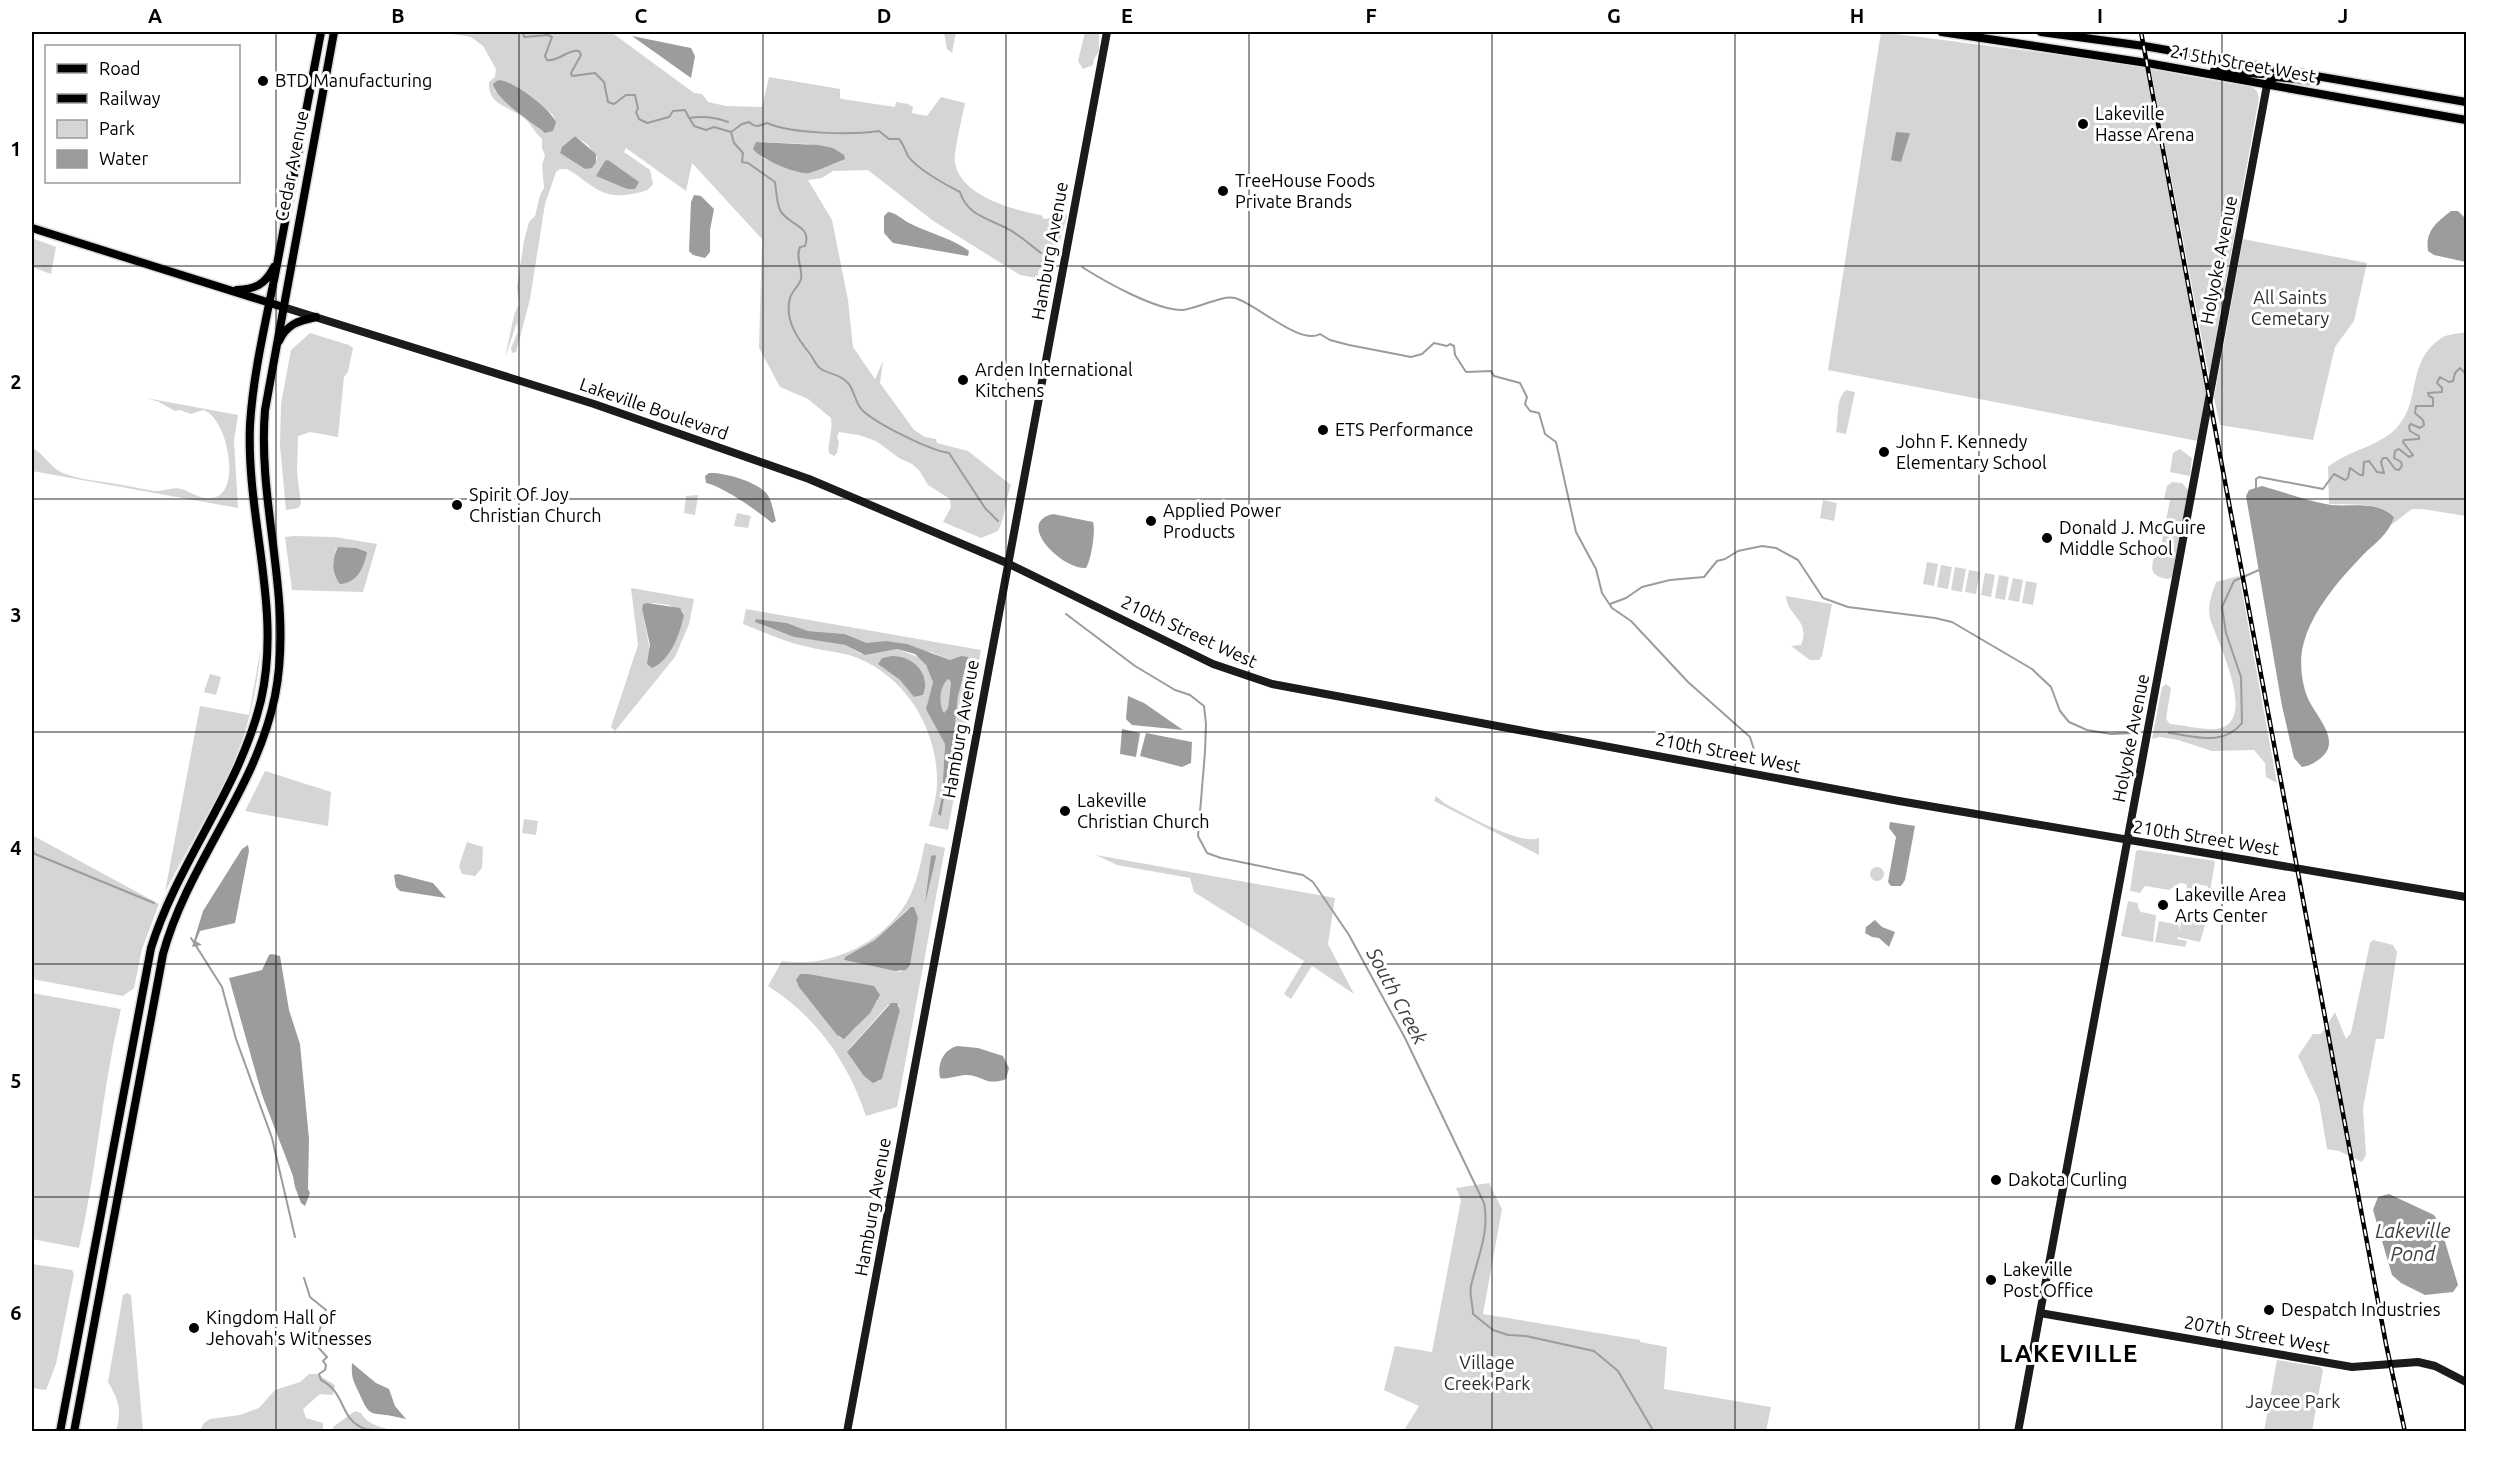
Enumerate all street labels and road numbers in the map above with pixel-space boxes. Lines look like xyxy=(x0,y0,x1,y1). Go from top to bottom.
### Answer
street label: 215th Street West xyxy=(2169,40,2318,86)
street label: Cedar Avenue xyxy=(270,109,312,223)
street label: Hamburg Avenue xyxy=(1027,180,1071,322)
street label: Holyoke Avenue xyxy=(2196,194,2240,326)
street label: Lakeville Boulevard xyxy=(577,373,731,443)
street label: 210th Street West xyxy=(1118,591,1260,671)
street label: Hamburg Avenue xyxy=(938,658,982,800)
street label: Holyoke Avenue xyxy=(2108,672,2152,804)
street label: 210th Street West xyxy=(1654,728,1803,776)
street label: 210th Street West xyxy=(2132,816,2281,858)
street label: Hamburg Avenue xyxy=(850,1136,894,1278)
street label: 207th Street West xyxy=(2183,1311,2332,1357)

